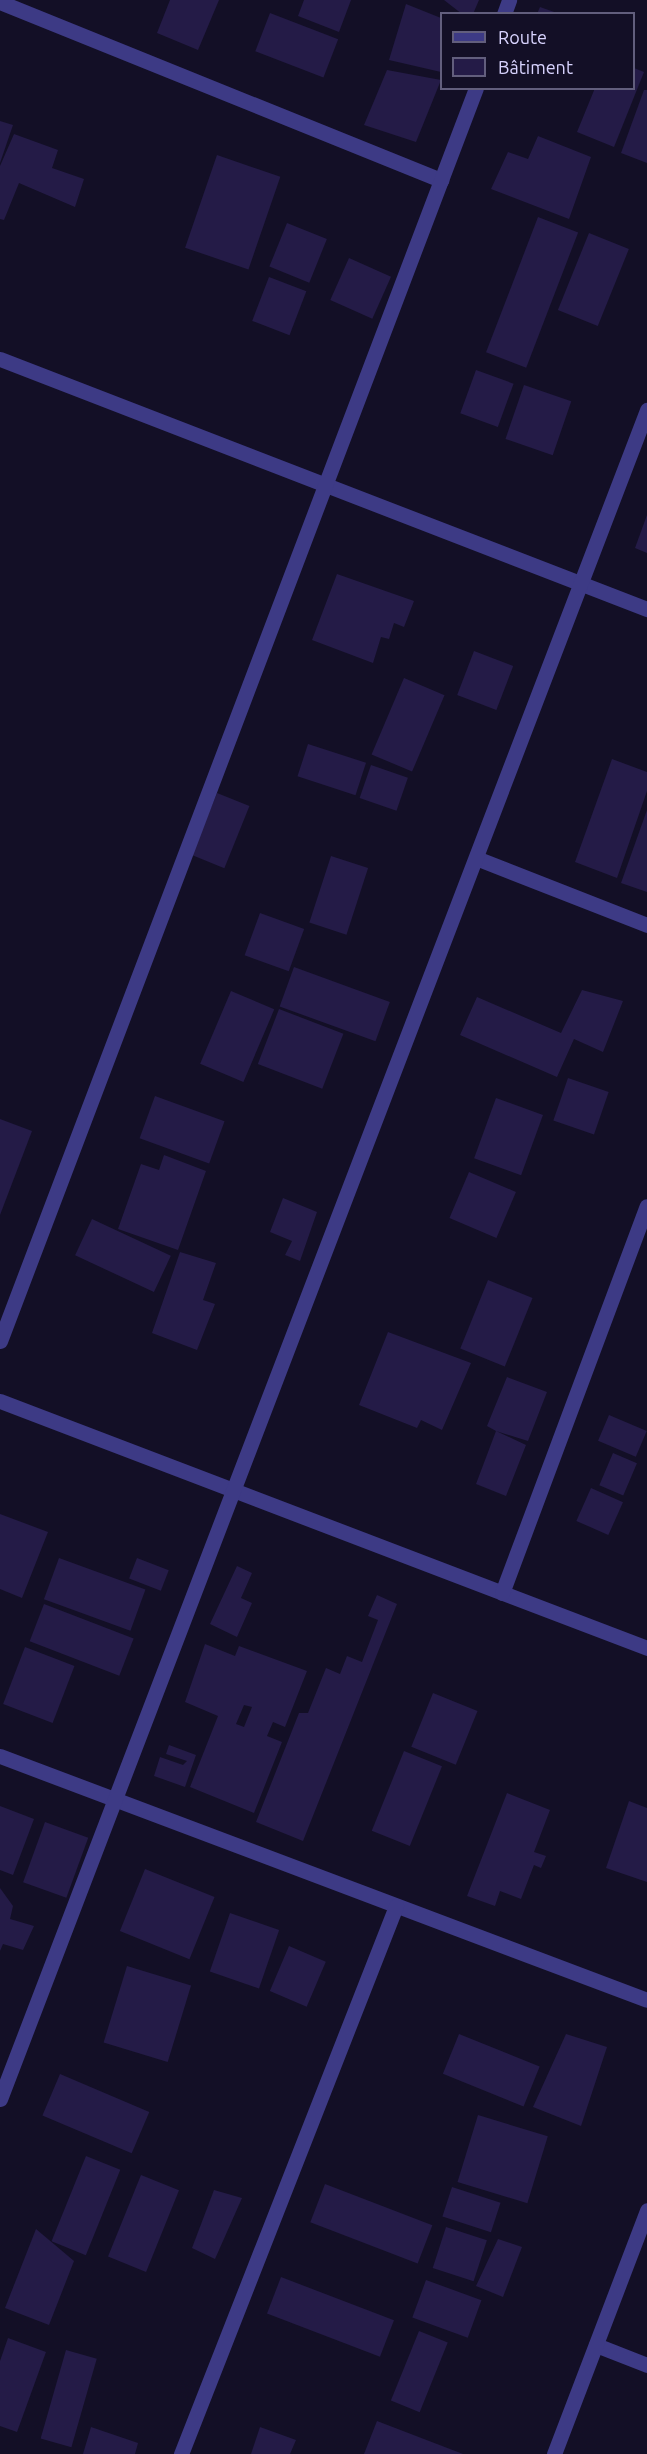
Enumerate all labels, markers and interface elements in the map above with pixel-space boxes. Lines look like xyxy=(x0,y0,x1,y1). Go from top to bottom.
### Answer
legend xyxy=(440,12,635,90)
text: Route xyxy=(498,27,547,47)
text: Bâtiment xyxy=(498,57,573,77)

